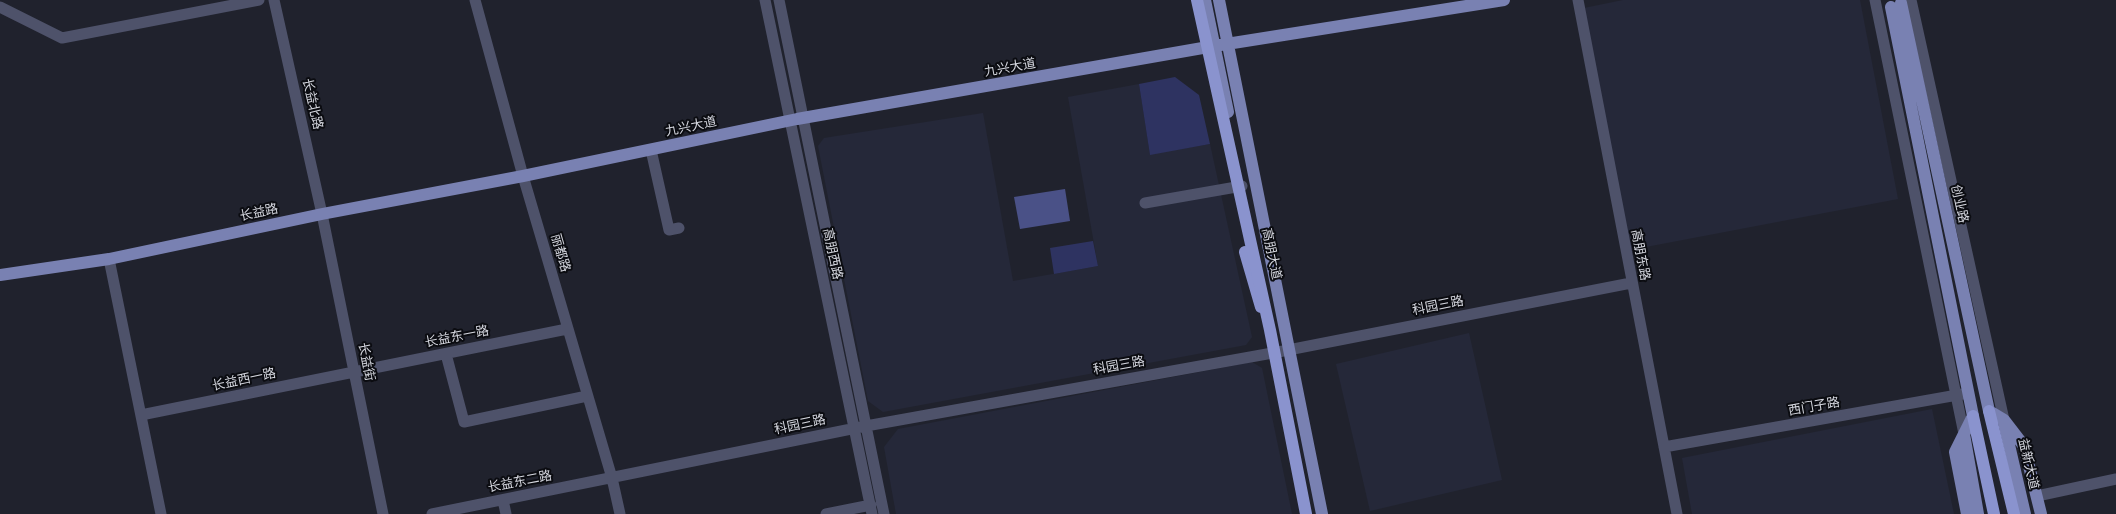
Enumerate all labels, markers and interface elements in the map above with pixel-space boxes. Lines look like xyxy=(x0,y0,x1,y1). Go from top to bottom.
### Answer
street label: 九兴大道 xyxy=(983,56,1037,80)
street label: 长益北路 xyxy=(299,77,325,131)
street label: 九兴大道 xyxy=(664,114,718,140)
street label: 创业路 xyxy=(1947,183,1971,225)
street label: 长益路 xyxy=(238,201,280,225)
street label: 高朋西路 xyxy=(819,227,845,281)
street label: 高朋大道 xyxy=(1258,227,1284,281)
street label: 高朋东路 xyxy=(1627,228,1653,282)
street label: 丽都路 xyxy=(547,232,573,274)
street label: 科园三路 xyxy=(1411,293,1465,319)
street label: 长益东一路 xyxy=(424,323,490,351)
street label: 长益街 xyxy=(355,341,377,383)
street label: 科园三路 xyxy=(1092,354,1146,378)
street label: 长益西一路 xyxy=(211,366,277,394)
street label: 西门子路 xyxy=(1787,395,1841,419)
street label: 科园三路 xyxy=(773,412,827,438)
street label: 益新大道 xyxy=(2015,437,2041,491)
street label: 长益东二路 xyxy=(487,468,553,496)

